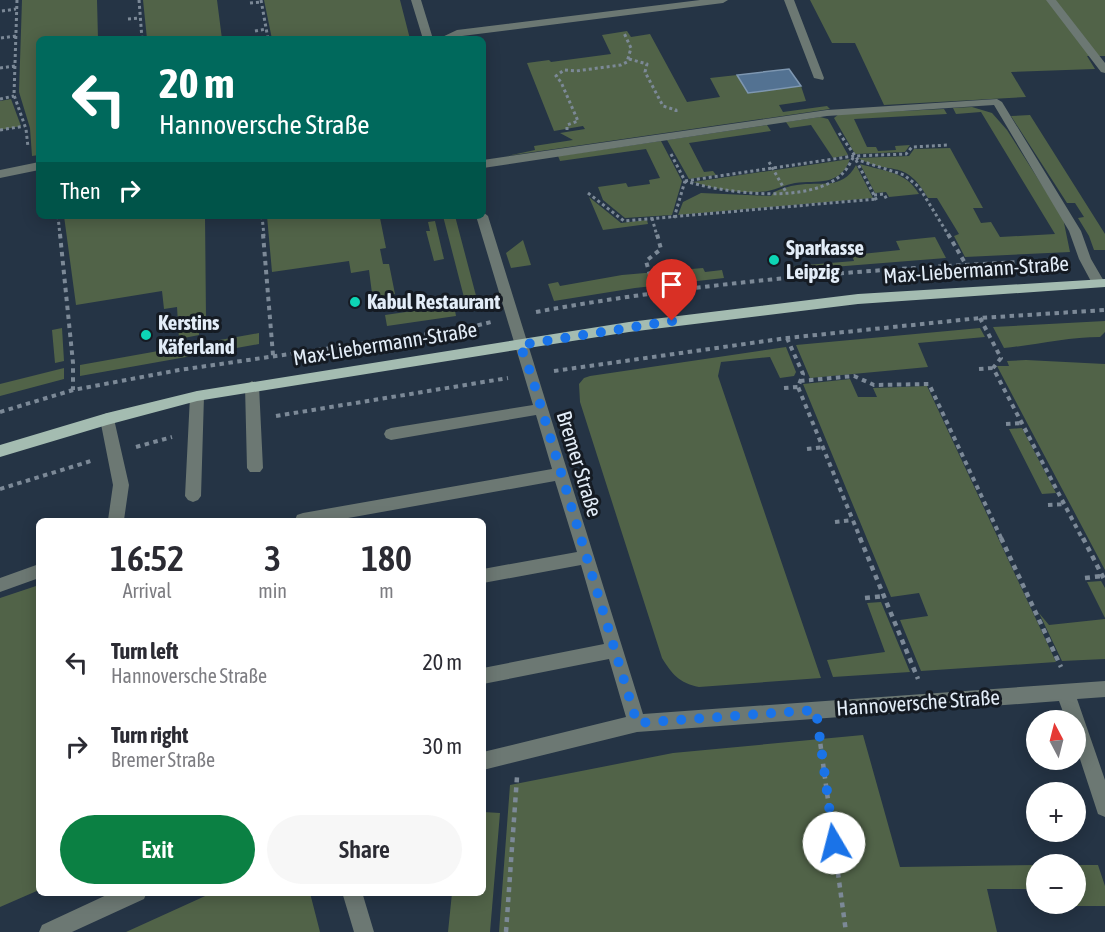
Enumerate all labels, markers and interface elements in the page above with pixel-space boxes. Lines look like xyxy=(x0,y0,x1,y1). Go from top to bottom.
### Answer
text: 20 m xyxy=(159,59,234,107)
icon: left xyxy=(60,60,138,138)
text: Hannoversche Straße xyxy=(159,109,370,140)
icon: right xyxy=(113,174,146,207)
text: Then xyxy=(60,178,101,204)
place label: Sparkasse Leipzig xyxy=(786,235,864,283)
street label: Max-Liebermann-Straße xyxy=(882,251,1070,287)
marker: Sparkasse Leipzig xyxy=(767,253,781,267)
pin xyxy=(646,259,697,321)
icon: arrive xyxy=(655,268,688,301)
place label: Kabul Restaurant xyxy=(367,289,500,313)
marker: Kabul Restaurant xyxy=(348,295,362,309)
place label: Kerstins Käferland xyxy=(158,310,235,358)
street label: Max-Liebermann-Straße xyxy=(291,317,479,369)
marker: Kerstins Käferland xyxy=(139,328,153,342)
street label: Bremer Straße xyxy=(553,408,607,519)
text: 16:52 xyxy=(110,537,184,579)
text: 3 xyxy=(264,537,281,579)
text: 180 xyxy=(361,537,412,579)
text: Arrival xyxy=(123,579,172,602)
text: min xyxy=(258,579,287,602)
text: m xyxy=(379,579,394,602)
text: Turn left xyxy=(111,638,178,664)
icon: left xyxy=(60,646,93,679)
text: 20 m xyxy=(422,649,462,675)
text: Hannoversche Straße xyxy=(111,664,267,687)
street label: Hannoversche Straße xyxy=(835,684,1000,720)
north arrow xyxy=(1026,710,1086,770)
map controls xyxy=(1026,710,1086,914)
text: Turn right xyxy=(111,722,188,748)
icon: right xyxy=(60,730,93,763)
text: 30 m xyxy=(422,733,462,759)
text: Bremer Straße xyxy=(111,748,215,771)
button: + xyxy=(1026,782,1086,842)
position arrow xyxy=(802,811,866,875)
button: Exit xyxy=(60,815,255,884)
button: Share xyxy=(267,815,462,884)
button: − xyxy=(1026,854,1086,914)

